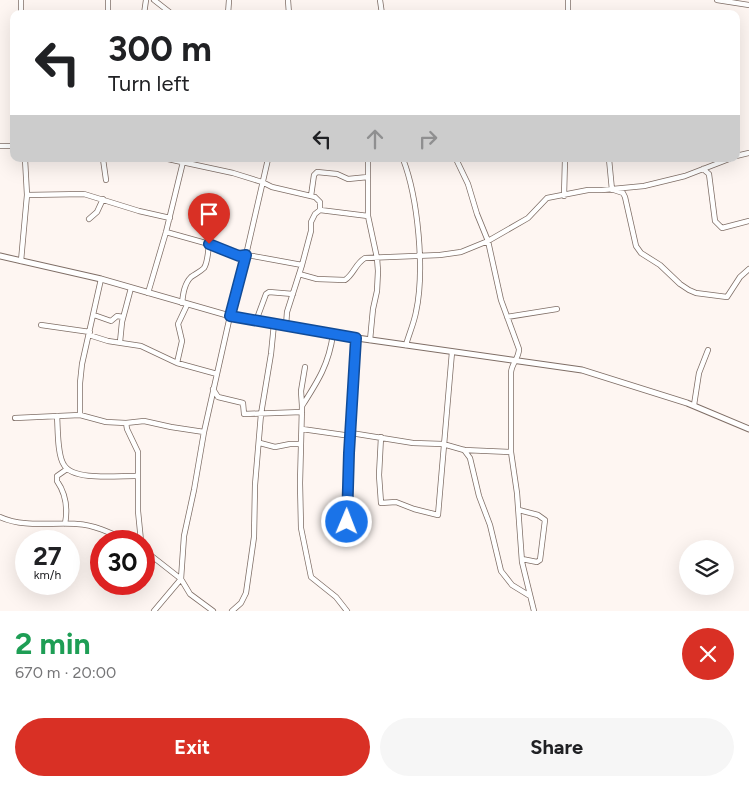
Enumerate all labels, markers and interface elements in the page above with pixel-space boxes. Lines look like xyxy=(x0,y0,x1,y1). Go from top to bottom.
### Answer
text: 300 m xyxy=(108,28,212,70)
icon: left xyxy=(25,30,90,95)
text: Turn left xyxy=(108,70,190,97)
icon: left xyxy=(308,125,336,153)
icon: ahead xyxy=(361,125,389,153)
icon: right xyxy=(414,125,442,153)
pin xyxy=(188,193,230,244)
icon: arrive xyxy=(195,200,223,228)
position arrow xyxy=(320,495,372,547)
speed limit sign: 30 xyxy=(90,530,155,595)
map controls xyxy=(679,540,734,595)
button: layers xyxy=(679,540,734,595)
text: 27 xyxy=(33,541,62,571)
text: km/h xyxy=(34,568,61,582)
text: 2 min xyxy=(15,625,91,662)
button: close xyxy=(682,628,734,680)
text: 670 m · 20:00 xyxy=(15,663,116,682)
button: Exit xyxy=(15,718,370,776)
button: Share xyxy=(380,718,734,776)

